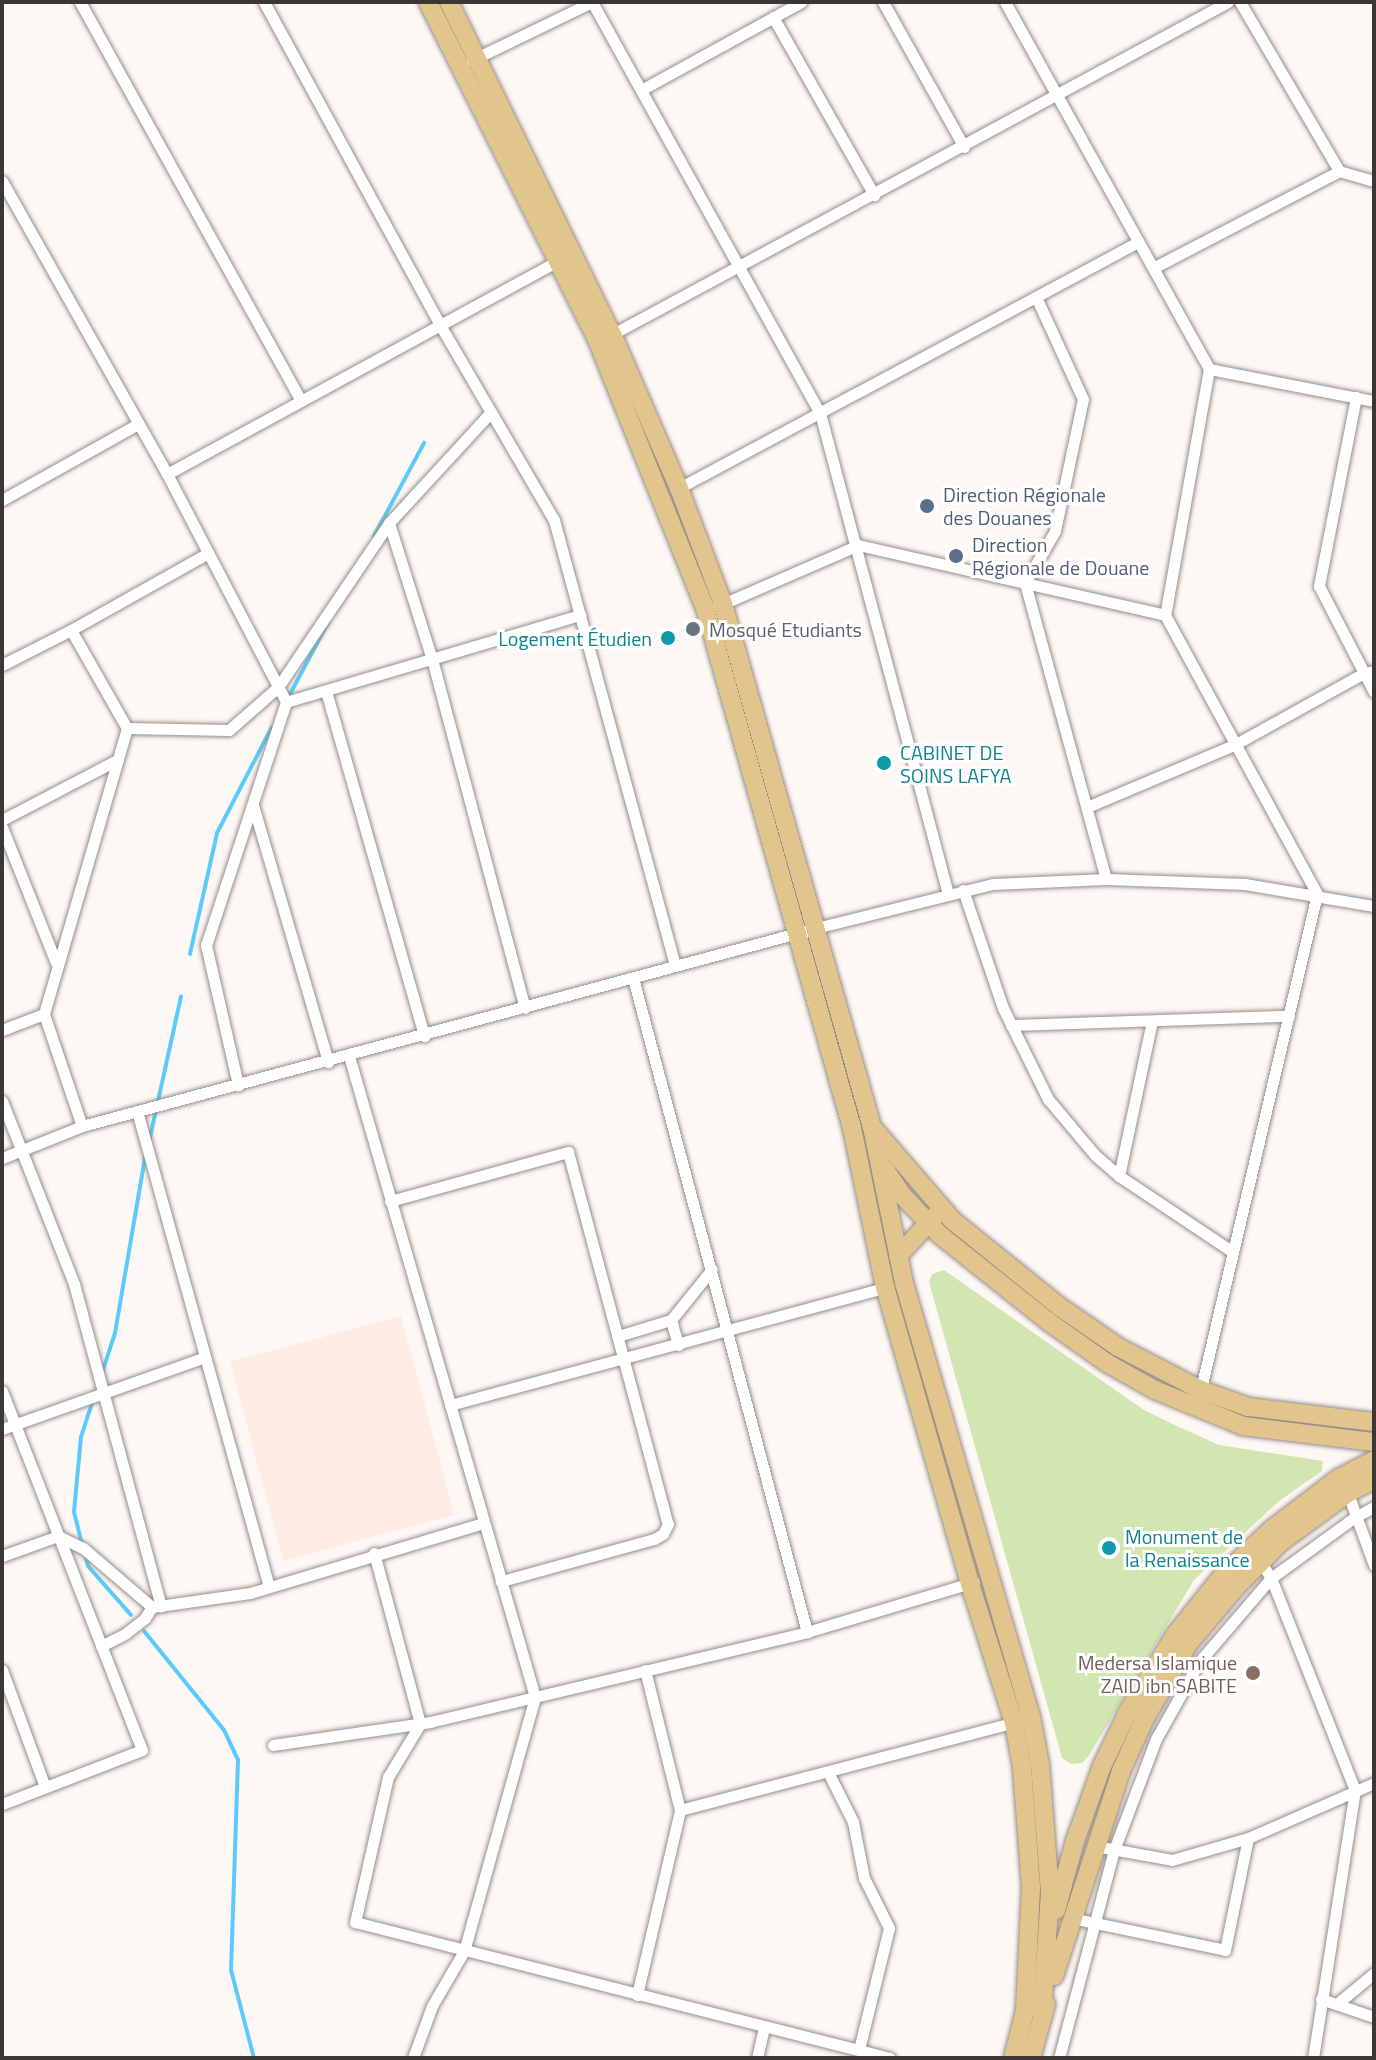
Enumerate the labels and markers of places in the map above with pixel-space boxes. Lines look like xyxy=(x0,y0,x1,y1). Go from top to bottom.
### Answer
place label: Direction Régionale des Douanes xyxy=(943,482,1106,529)
marker: Direction Régionale des Douanes xyxy=(918,497,936,515)
place label: Direction Régionale de Douane xyxy=(972,532,1149,579)
marker: Direction Régionale de Douane xyxy=(947,547,965,565)
place label: Mosqué Etudiants xyxy=(709,617,862,641)
marker: Mosqué Etudiants xyxy=(684,620,702,638)
place label: Logement Étudien xyxy=(498,626,652,650)
marker: Logement Étudien xyxy=(659,629,677,647)
place label: CABINET DE SOINS LAFYA xyxy=(900,740,1011,787)
marker: CABINET DE SOINS LAFYA xyxy=(875,754,893,772)
place label: Monument de la Renaissance xyxy=(1125,1524,1249,1571)
marker: Monument de la Renaissance xyxy=(1100,1539,1118,1557)
place label: Medersa Islamique ZAID ibn SABITE xyxy=(1078,1650,1237,1697)
marker: Medersa Islamique ZAID ibn SABITE xyxy=(1244,1664,1262,1682)

